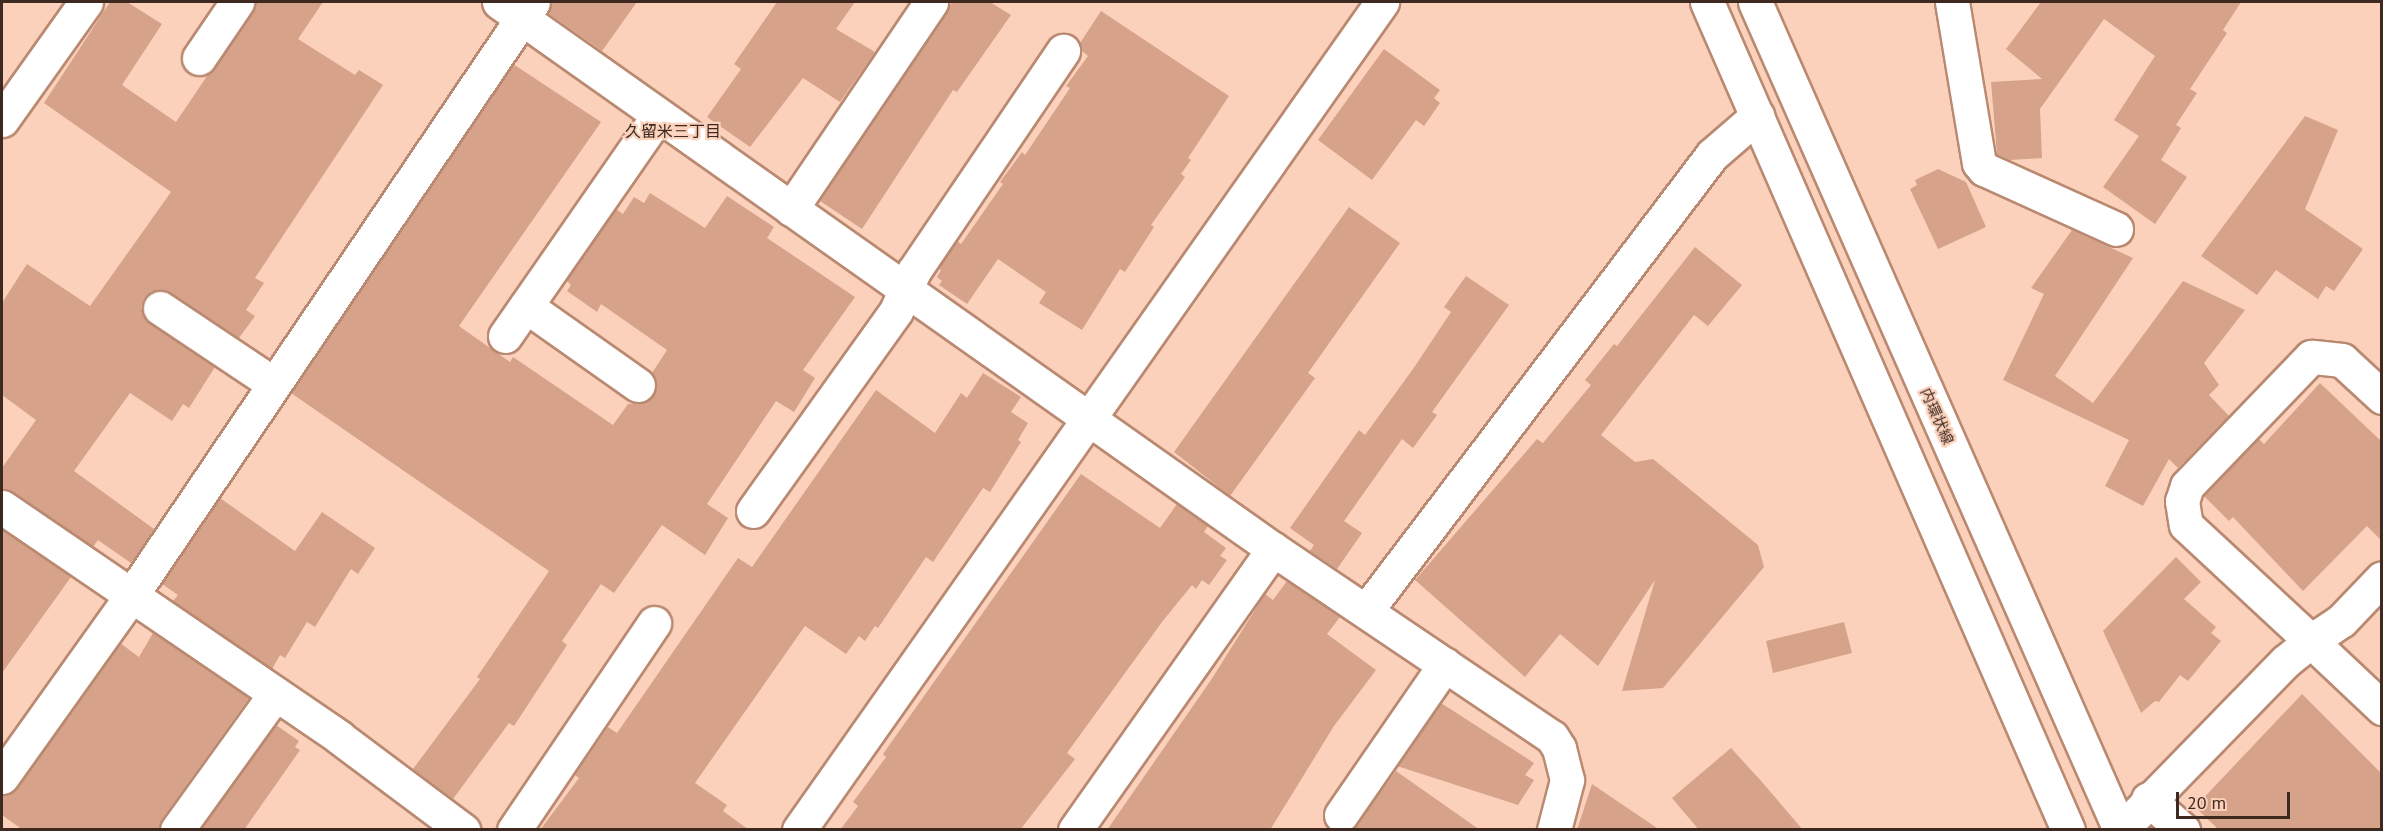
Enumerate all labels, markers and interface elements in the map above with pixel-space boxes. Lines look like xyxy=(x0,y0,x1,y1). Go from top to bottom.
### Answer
district label: 久留米三丁目 xyxy=(625,121,721,141)
street label: 内環状線 xyxy=(1917,385,1957,447)
scale bar xyxy=(2179,780,2293,818)
text: 20 m xyxy=(2187,791,2226,814)

